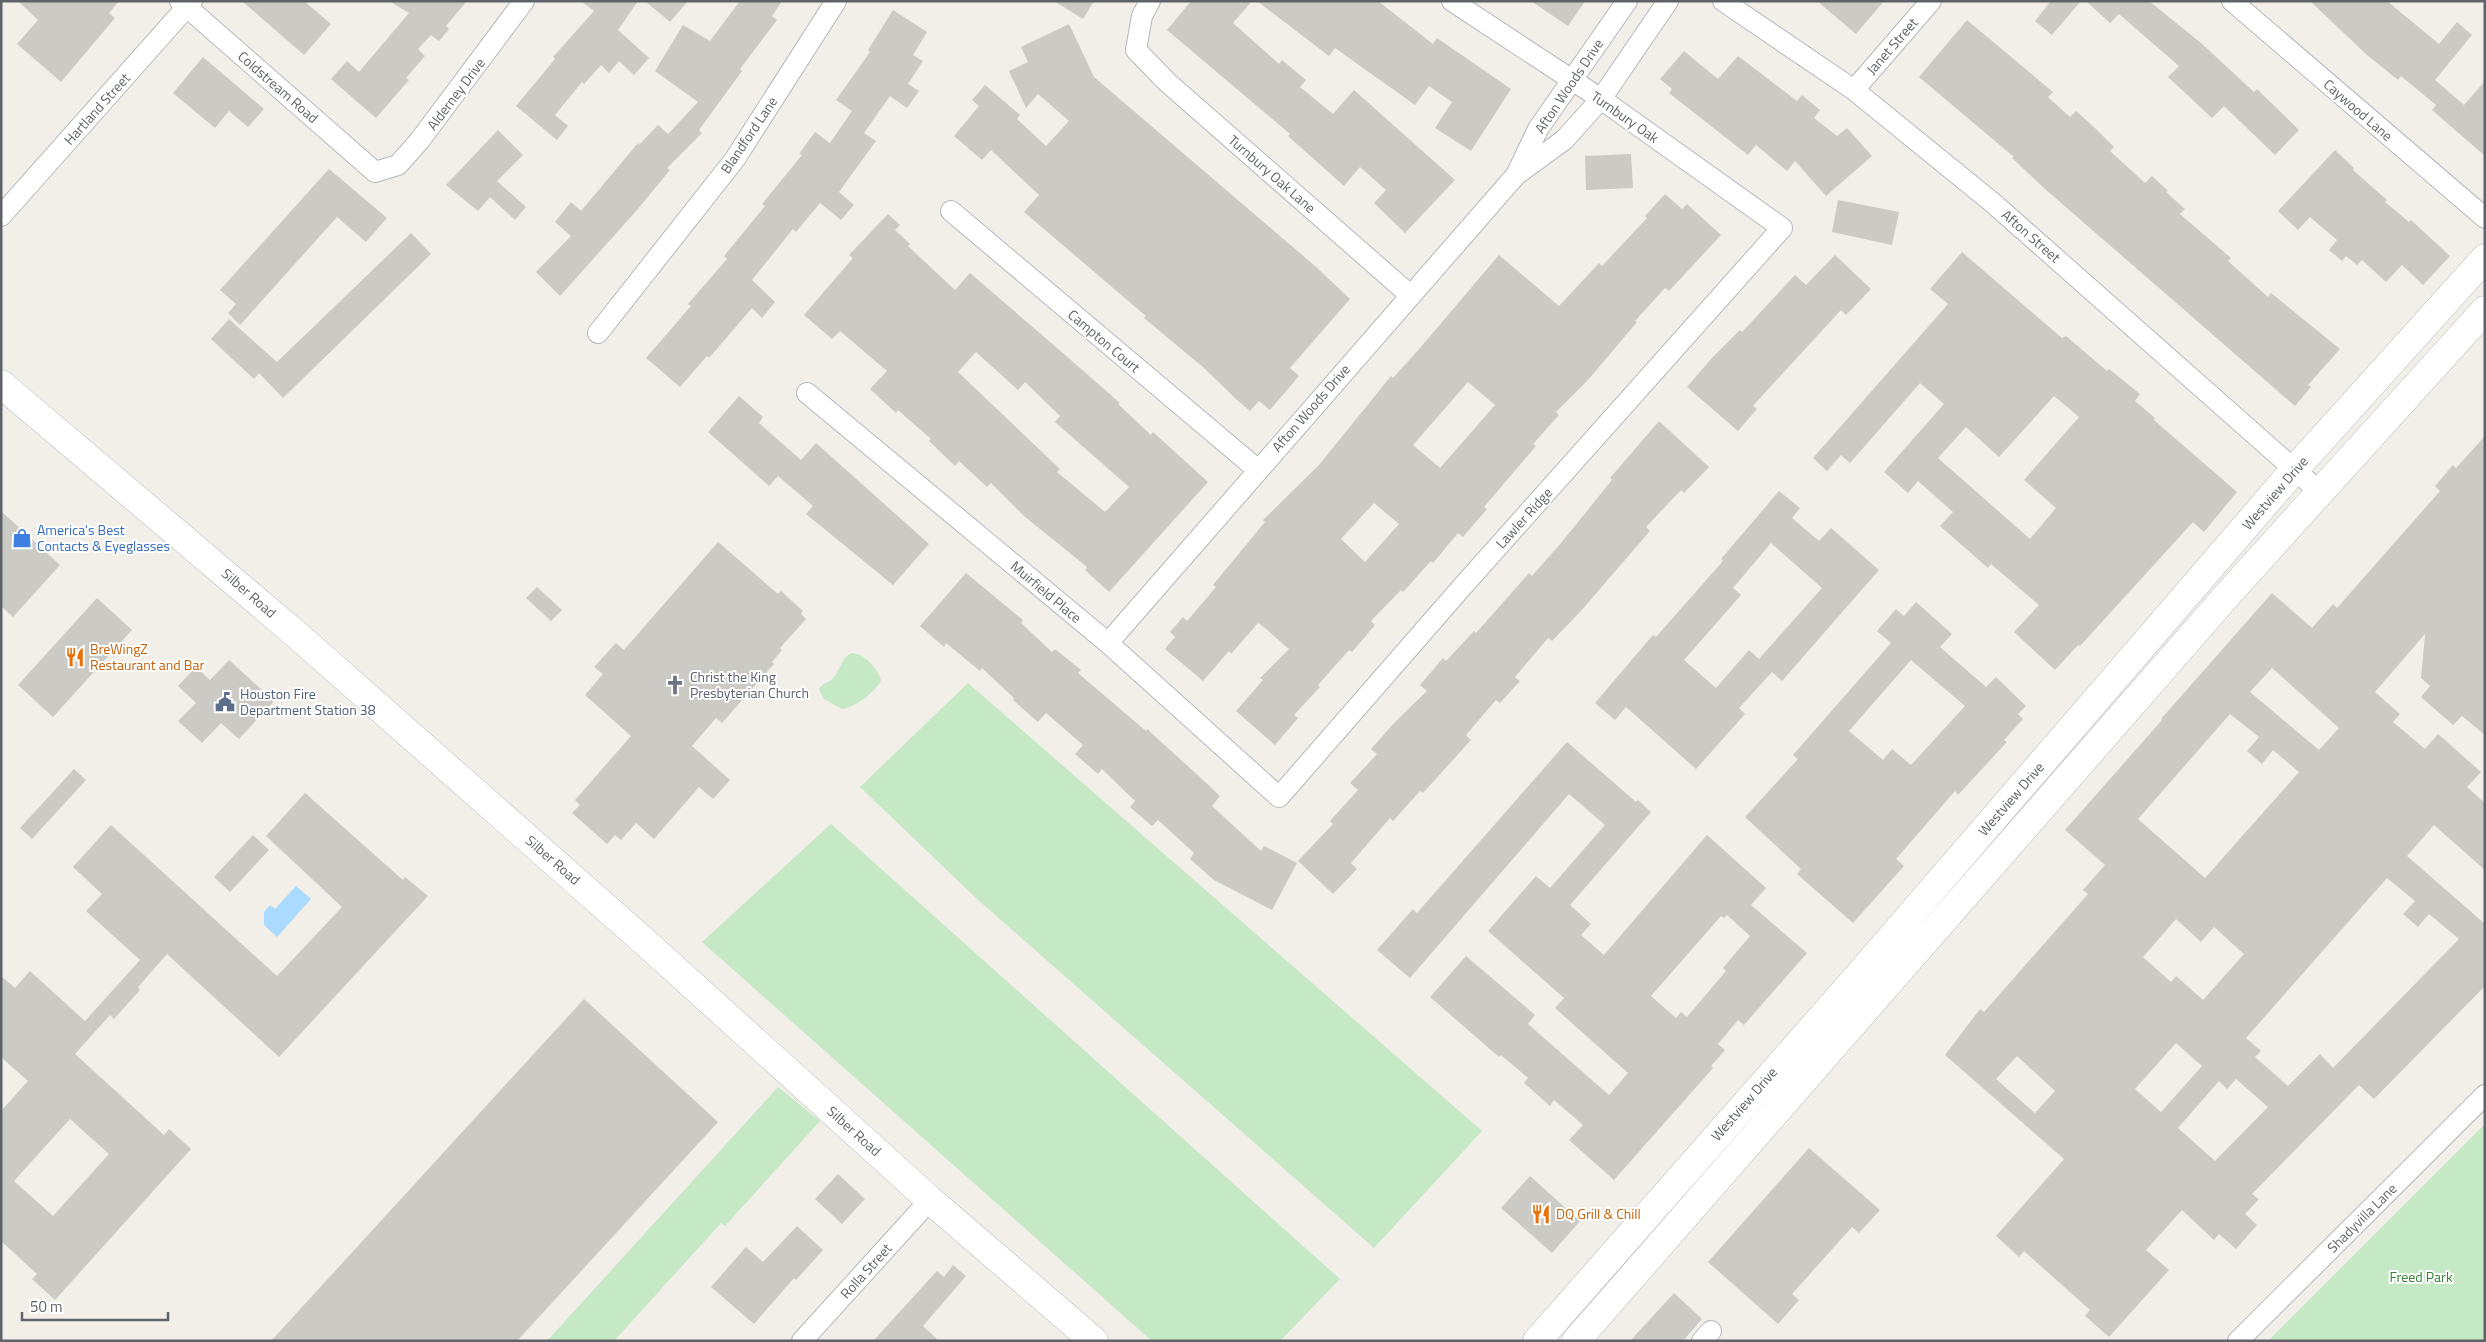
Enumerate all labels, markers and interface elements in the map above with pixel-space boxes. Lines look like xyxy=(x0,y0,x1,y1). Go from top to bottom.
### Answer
street label: Janet Street xyxy=(1861,12,1922,79)
street label: Afton Woods Drive xyxy=(1529,34,1608,137)
street label: Coldstream Road xyxy=(233,46,323,128)
street label: Alderney Drive xyxy=(421,53,490,134)
street label: Hartland Street xyxy=(59,68,135,149)
street label: Caywood Lane xyxy=(2319,74,2397,146)
street label: Turnbury Oak xyxy=(1587,86,1664,148)
street label: Blandford Lane xyxy=(715,92,782,178)
street label: Turnbury Oak Lane xyxy=(1224,130,1321,218)
street label: Afton Street xyxy=(1997,204,2065,267)
street label: Campton Court xyxy=(1064,304,1145,377)
street label: Afton Woods Drive xyxy=(1267,359,1355,456)
street label: Westview Drive xyxy=(2237,451,2313,534)
street label: Lawler Ridge xyxy=(1490,482,1557,553)
place label: America's Best Contacts & Eyeglasses xyxy=(37,519,170,556)
shop icon: America's Best Contacts & Eyeglasses xyxy=(11,527,33,549)
street label: Muirfield Place xyxy=(1006,556,1086,628)
street label: Silber Road xyxy=(217,563,281,622)
place label: BreWingZ Restaurant and Bar xyxy=(90,638,204,675)
restaurant icon: BreWingZ Restaurant and Bar xyxy=(64,646,86,668)
place label: Christ the King Presbyterian Church xyxy=(690,666,809,703)
church icon: Christ the King Presbyterian Church xyxy=(664,674,686,696)
place label: Houston Fire Department Station 38 xyxy=(240,683,376,720)
public building icon: Houston Fire Department Station 38 xyxy=(214,691,236,713)
street label: Westview Drive xyxy=(1973,757,2049,840)
street label: Silber Road xyxy=(521,830,585,889)
street label: Westview Drive xyxy=(1706,1062,1782,1145)
street label: Silber Road xyxy=(823,1101,886,1161)
street label: Shadyvilla Lane xyxy=(2322,1178,2401,1257)
restaurant icon: DQ Grill & Chill xyxy=(1530,1203,1552,1225)
place label: DQ Grill & Chill xyxy=(1556,1203,1641,1224)
street label: Rolla Street xyxy=(835,1238,896,1303)
park label: Freed Park xyxy=(2389,1266,2453,1287)
scale bar xyxy=(22,1290,169,1322)
text: 50 m xyxy=(30,1295,63,1318)

